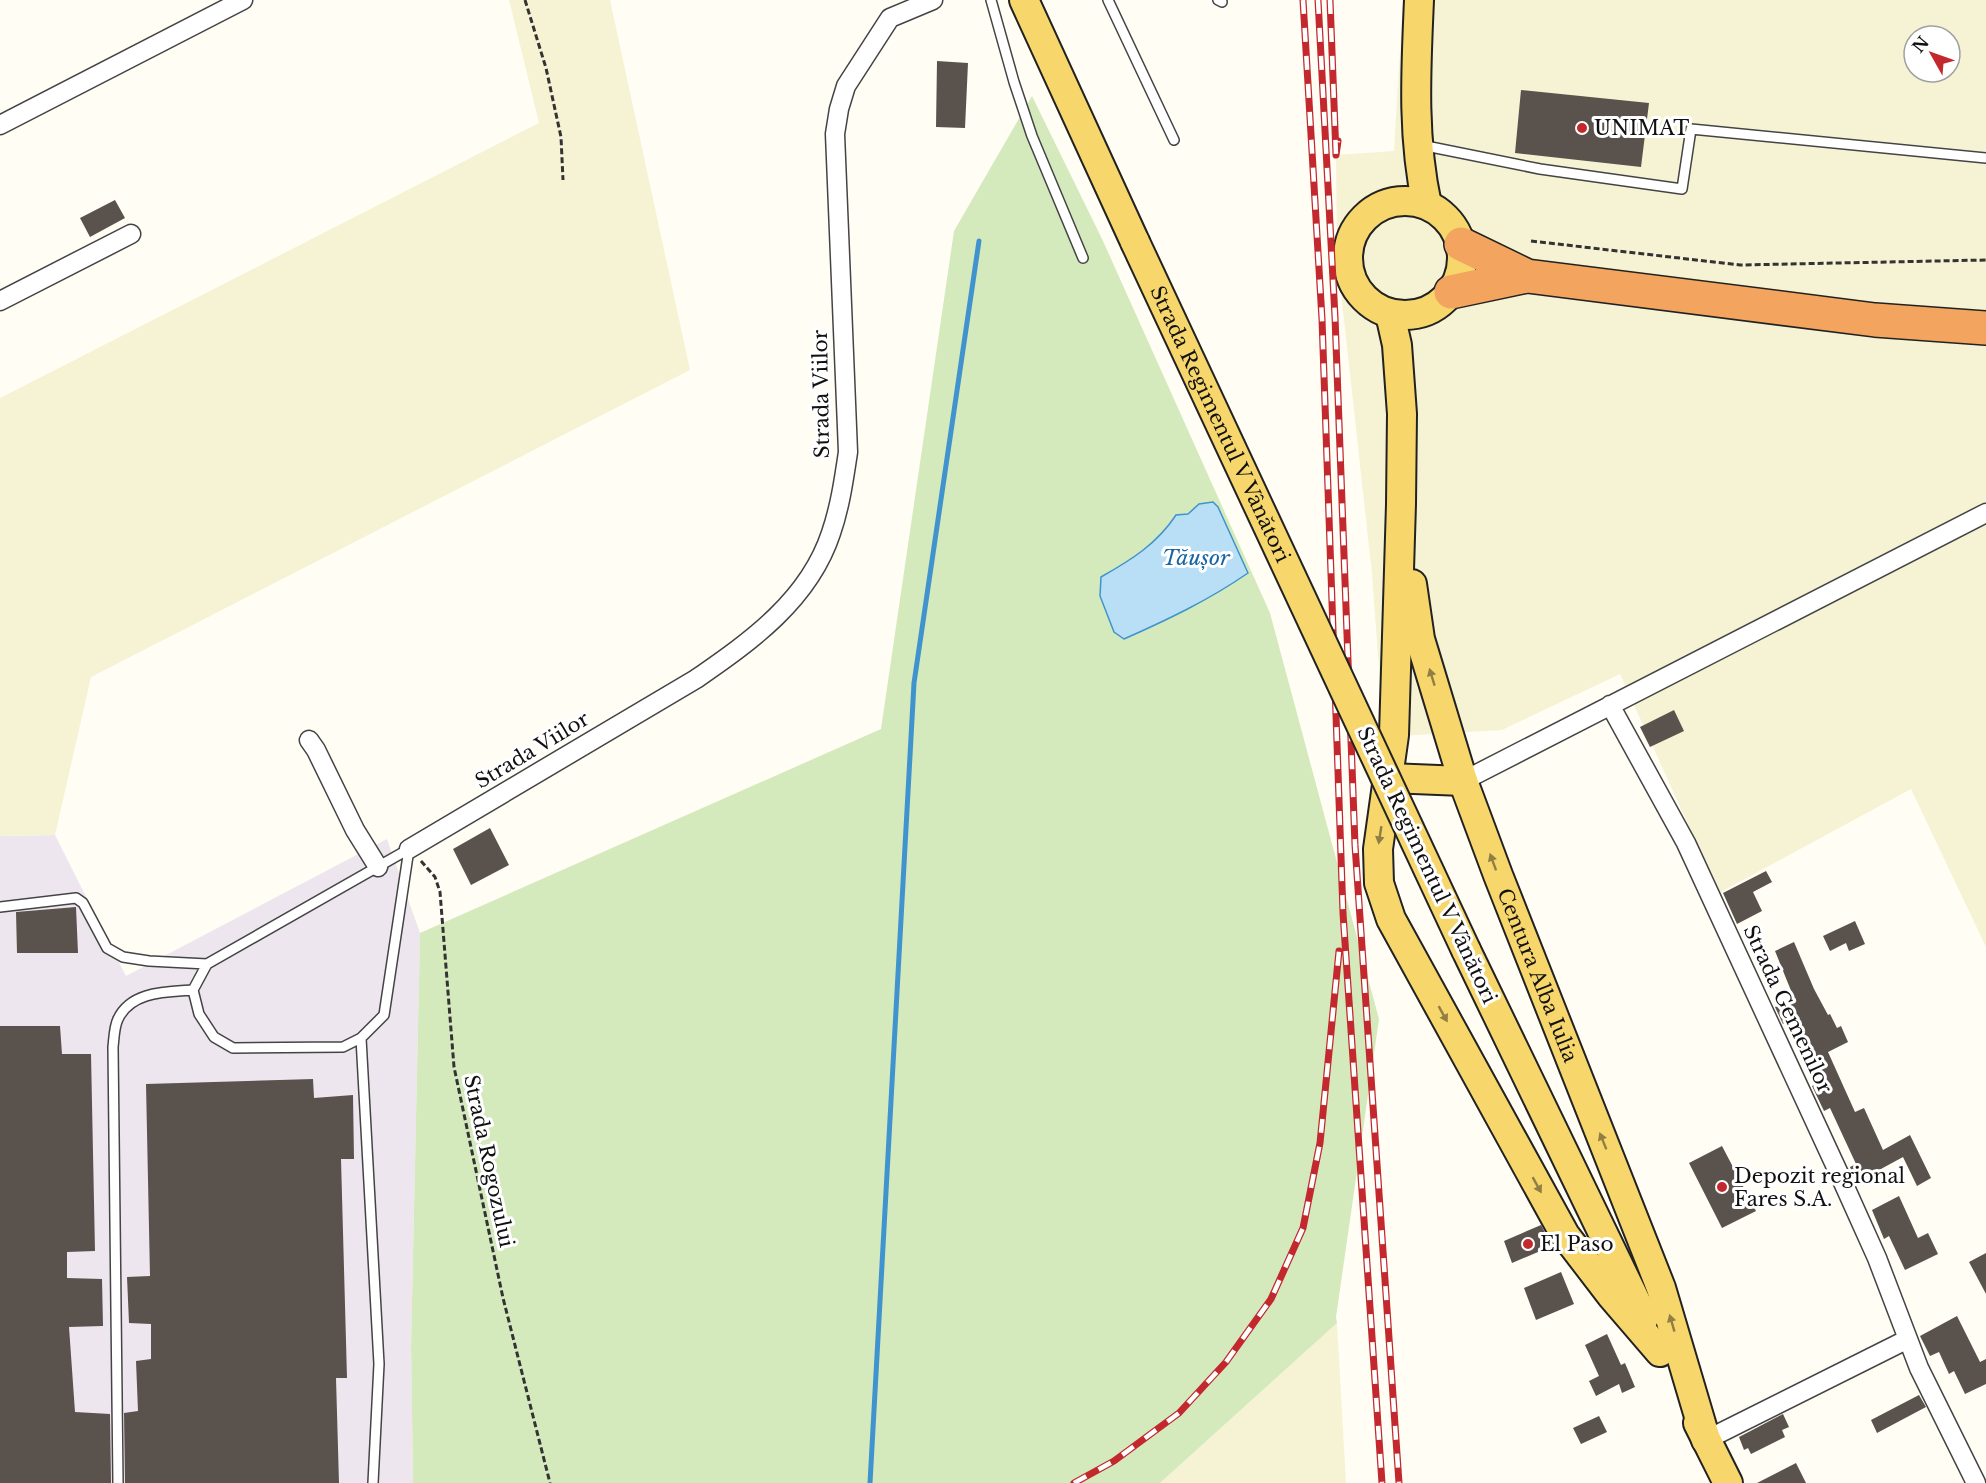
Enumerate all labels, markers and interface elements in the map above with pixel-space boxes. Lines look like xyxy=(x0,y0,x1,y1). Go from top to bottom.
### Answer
north arrow xyxy=(1902,24,1962,84)
text: N xyxy=(1908,32,1933,57)
place label: UNIMAT xyxy=(1594,116,1689,140)
marker: UNIMAT xyxy=(1575,121,1589,135)
street label: Strada Regimentul V Vânători xyxy=(1145,282,1295,566)
street label: Strada Viilor xyxy=(808,329,834,458)
water label: Tăușor xyxy=(1162,545,1231,571)
one-way arrow xyxy=(1426,668,1436,686)
street label: Strada Viilor xyxy=(471,706,594,793)
street label: Strada Regimentul V Vânători xyxy=(1352,723,1502,1007)
one-way arrow xyxy=(1375,826,1384,845)
one-way arrow xyxy=(1488,852,1498,870)
street label: Centura Alba Iulia xyxy=(1492,885,1583,1067)
street label: Strada Gemenilor xyxy=(1739,921,1838,1097)
one-way arrow xyxy=(1438,1006,1448,1023)
street label: Strada Rogozului xyxy=(459,1073,519,1250)
one-way arrow xyxy=(1597,1132,1607,1150)
place label: Depozit regional Fares S.A. xyxy=(1734,1164,1905,1211)
one-way arrow xyxy=(1532,1177,1542,1194)
marker: Depozit regional Fares S.A. xyxy=(1715,1180,1729,1194)
place label: El Paso xyxy=(1540,1232,1614,1256)
marker: El Paso xyxy=(1521,1237,1535,1251)
one-way arrow xyxy=(1667,1314,1676,1332)

